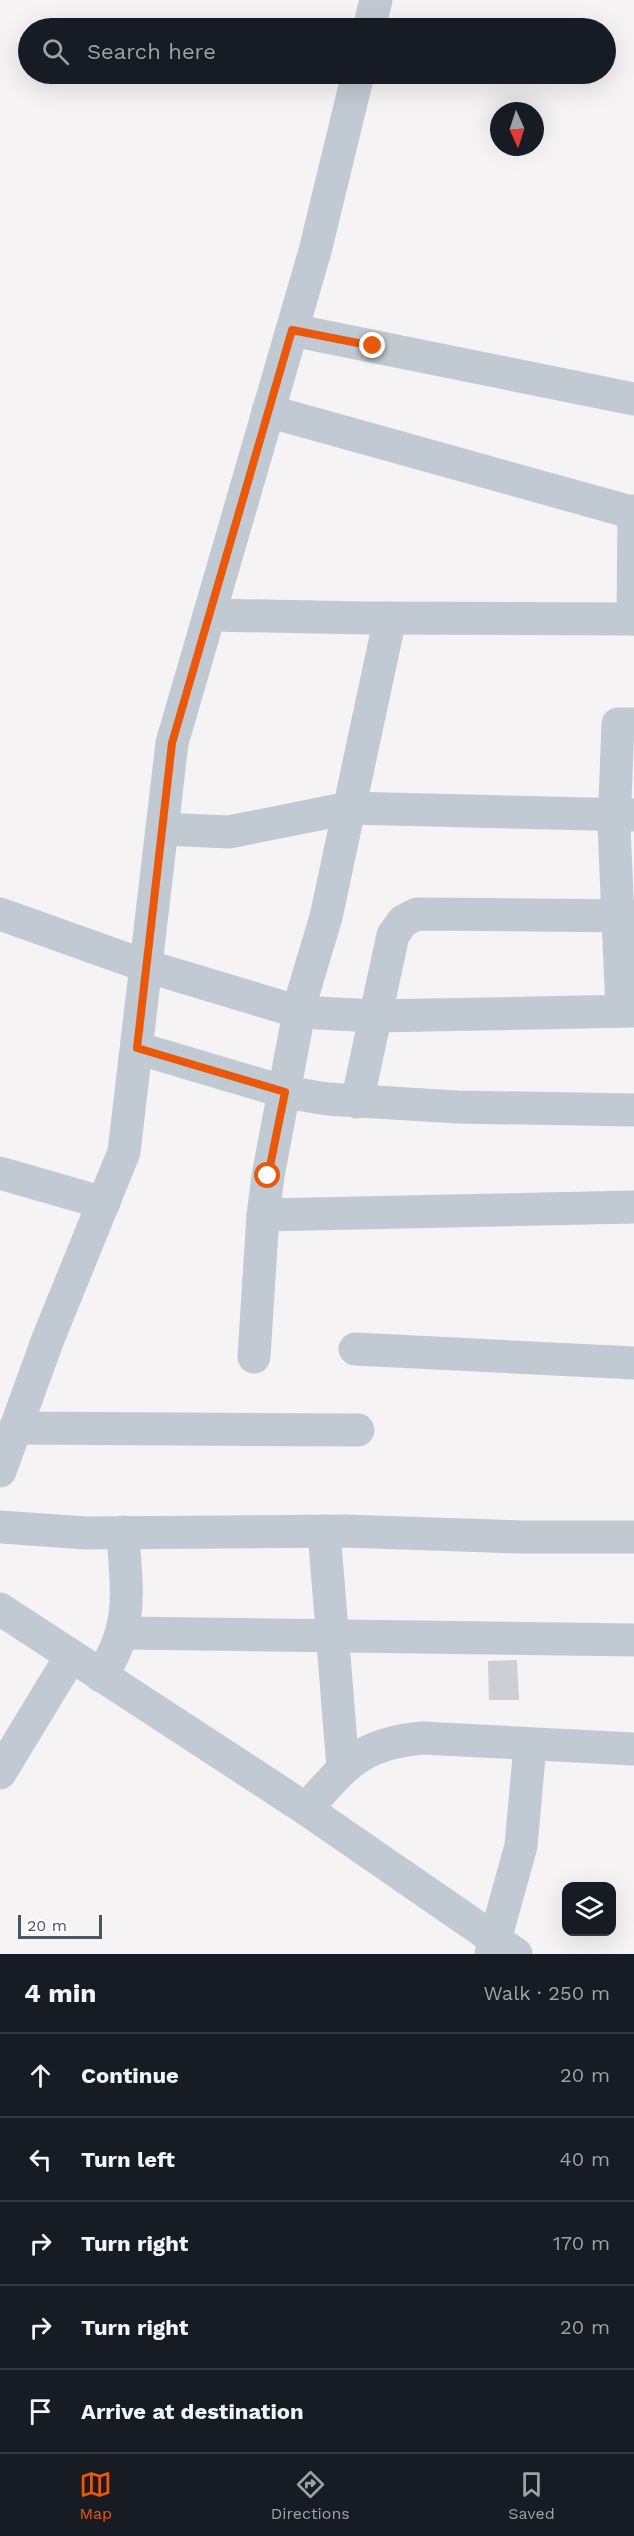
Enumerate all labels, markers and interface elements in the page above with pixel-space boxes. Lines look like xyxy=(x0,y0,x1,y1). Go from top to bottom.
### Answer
search box xyxy=(18,18,616,84)
icon: search xyxy=(39,35,72,68)
text: Search here xyxy=(87,39,216,64)
north arrow xyxy=(490,102,544,156)
route end xyxy=(359,332,385,358)
route start xyxy=(254,1162,280,1188)
map controls xyxy=(562,1882,616,1936)
button: layers xyxy=(562,1882,616,1936)
scale bar xyxy=(18,1912,102,1940)
text: 20 m xyxy=(27,1916,67,1935)
text: 4 min xyxy=(24,1978,96,2008)
text: Walk · 250 m xyxy=(483,1981,610,2005)
icon: ahead xyxy=(24,2059,57,2092)
text: Continue xyxy=(81,2063,179,2088)
text: 20 m xyxy=(560,2063,610,2087)
icon: left xyxy=(24,2143,57,2176)
text: Turn left xyxy=(81,2147,175,2172)
text: 40 m xyxy=(559,2147,610,2171)
icon: right xyxy=(24,2227,57,2260)
text: Turn right xyxy=(81,2231,188,2256)
text: 170 m xyxy=(553,2231,610,2255)
icon: right xyxy=(24,2311,57,2344)
text: Turn right xyxy=(81,2315,188,2340)
text: 20 m xyxy=(560,2315,610,2339)
icon: arrive xyxy=(24,2395,57,2428)
text: Arrive at destination xyxy=(81,2399,304,2424)
tab: Map xyxy=(79,2468,112,2523)
tab: Directions xyxy=(271,2468,350,2523)
tab: Saved xyxy=(508,2468,555,2523)

